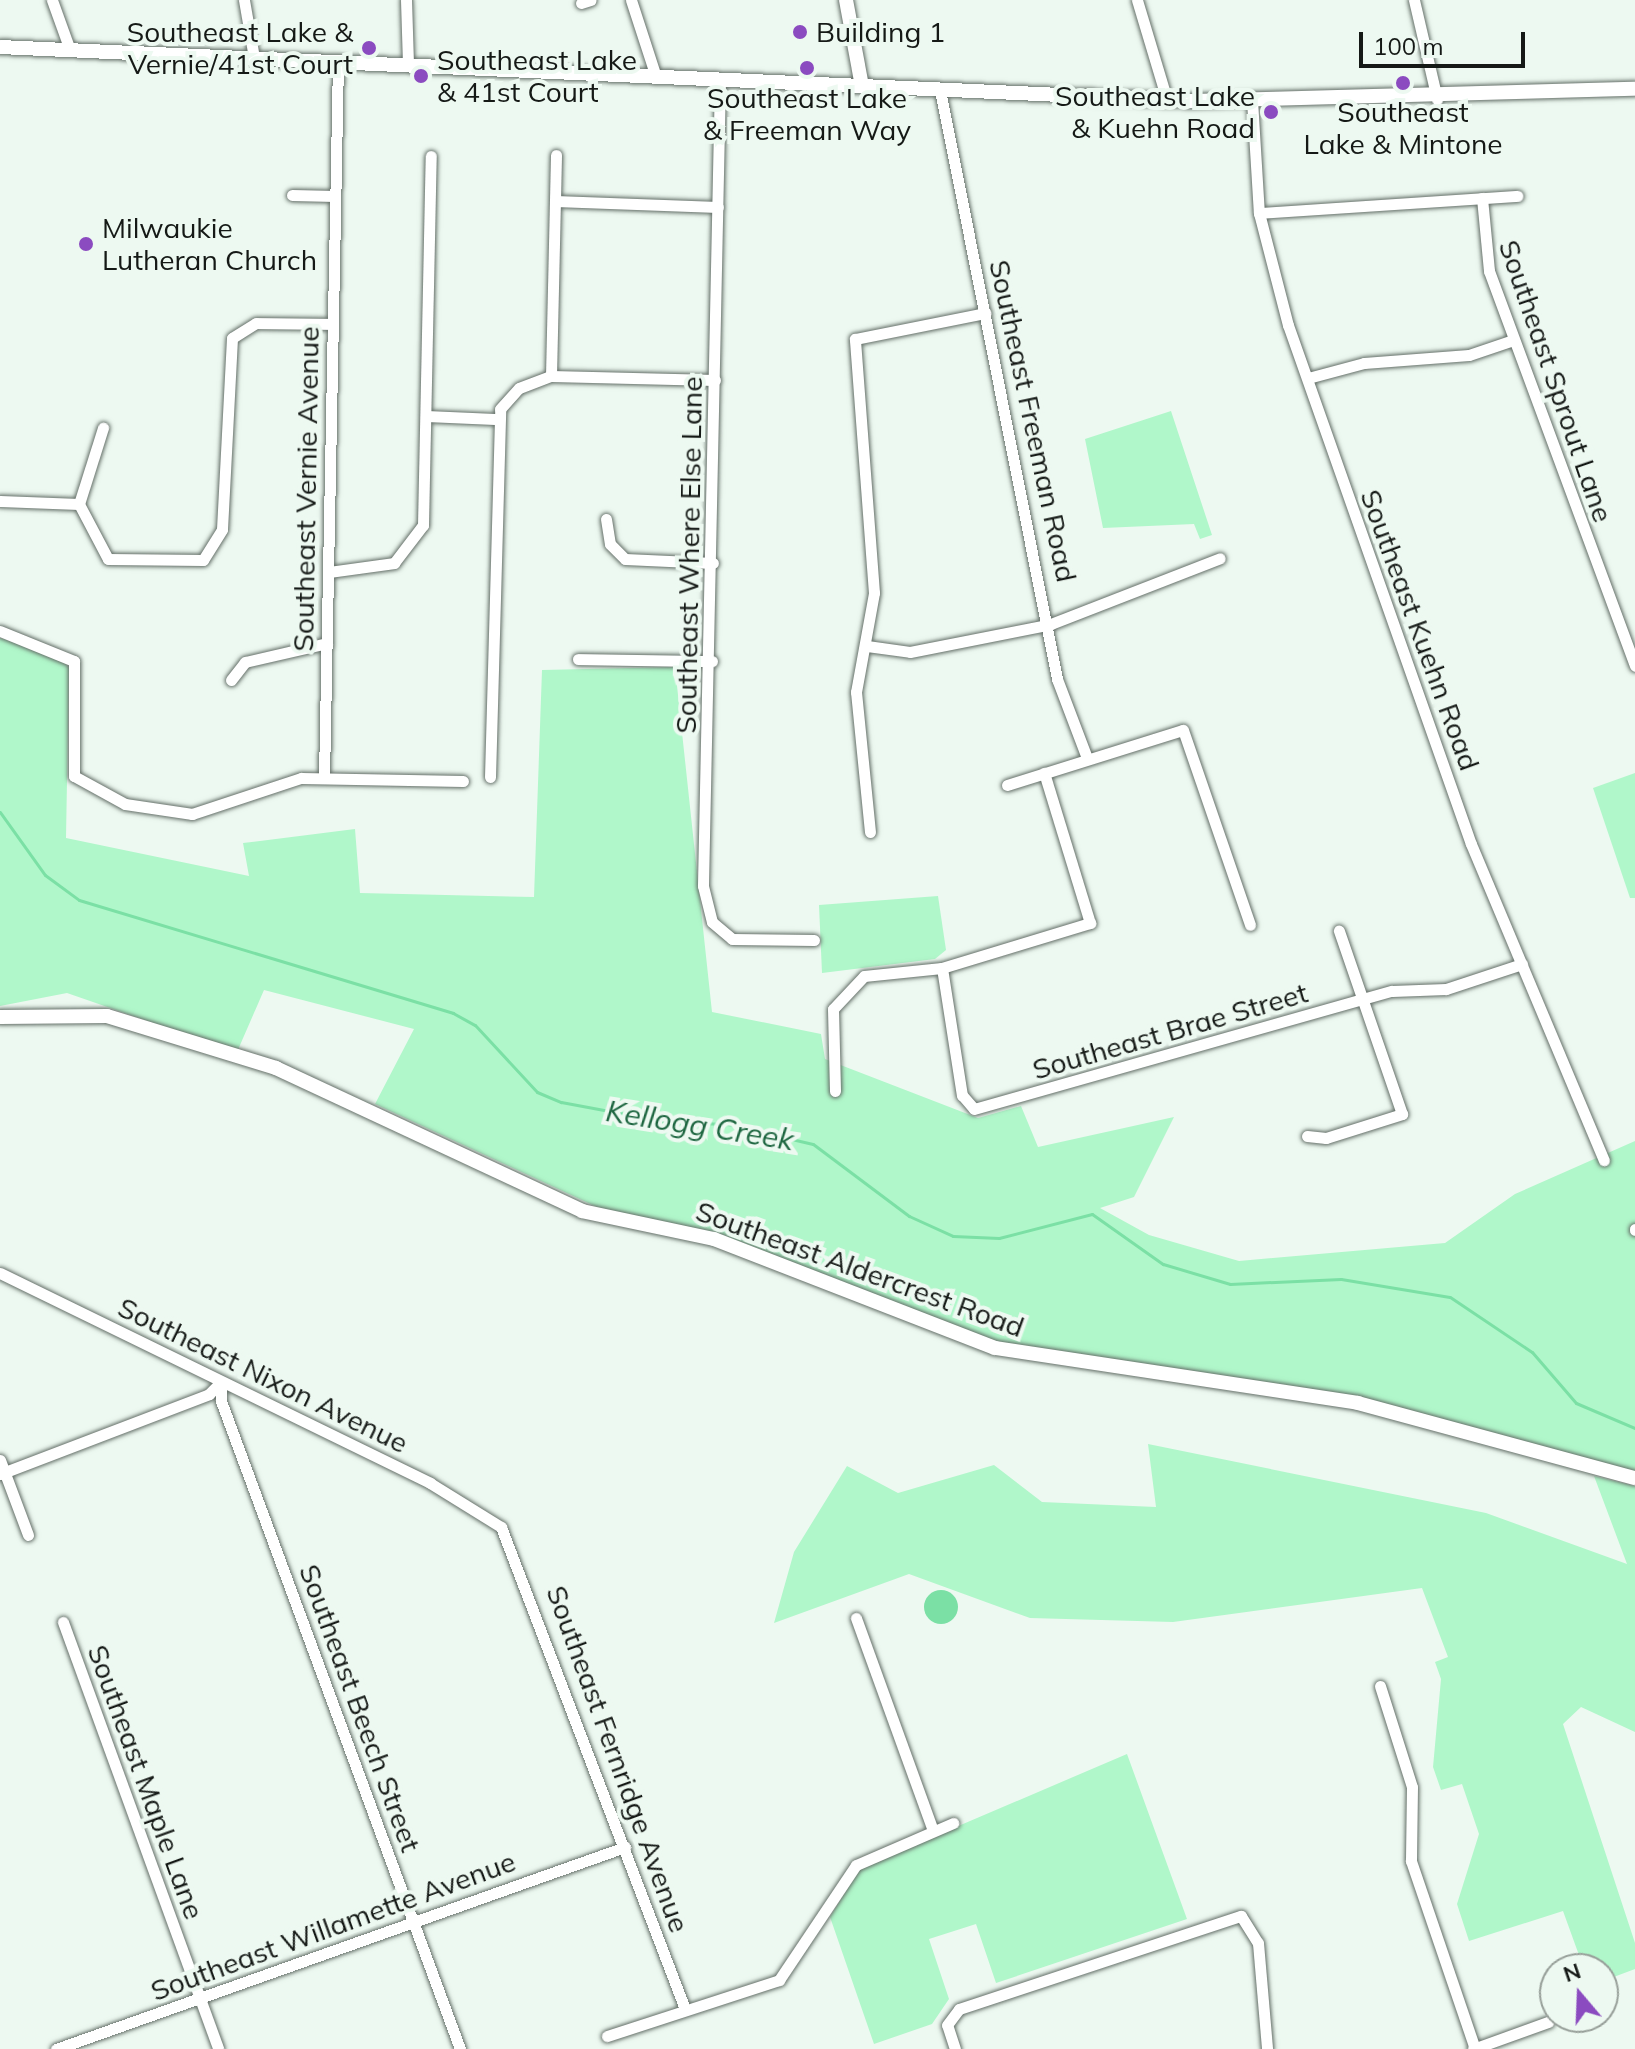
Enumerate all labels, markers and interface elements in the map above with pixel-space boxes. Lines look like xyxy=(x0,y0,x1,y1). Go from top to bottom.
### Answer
place label: Southeast Lake & Vernie/41st Court xyxy=(127,15,353,81)
place label: Building 1 xyxy=(816,15,945,49)
scale bar xyxy=(1363,16,1529,66)
marker: Building 1 xyxy=(791,23,809,41)
text: 100 m xyxy=(1373,31,1444,61)
marker: Southeast Lake & Vernie/41st Court xyxy=(360,39,378,57)
place label: Southeast Lake & 41st Court xyxy=(437,43,637,109)
marker: Southeast Lake & Freeman Way xyxy=(798,59,816,77)
marker: Southeast Lake & 41st Court xyxy=(412,67,430,85)
marker: Southeast Lake & Mintone xyxy=(1394,74,1412,92)
place label: Southeast Lake & Kuehn Road xyxy=(1055,79,1255,145)
place label: Southeast Lake & Freeman Way xyxy=(703,81,911,147)
place label: Southeast Lake & Mintone xyxy=(1303,95,1503,161)
marker: Southeast Lake & Kuehn Road xyxy=(1262,103,1280,121)
place label: Milwaukie Lutheran Church xyxy=(102,211,317,277)
marker: Milwaukie Lutheran Church xyxy=(77,235,95,253)
street label: Southeast Sprout Lane xyxy=(1492,236,1620,526)
street label: Southeast Freeman Road xyxy=(982,257,1084,585)
street label: Southeast Vernie Avenue xyxy=(286,326,326,652)
street label: Southeast Where Else Lane xyxy=(669,376,709,734)
street label: Southeast Kuehn Road xyxy=(1354,485,1486,775)
street label: Southeast Brae Street xyxy=(1029,976,1311,1086)
water label: Kellogg Creek xyxy=(603,1092,797,1158)
street label: Southeast Aldercrest Road xyxy=(691,1194,1029,1344)
street label: Southeast Nixon Avenue xyxy=(113,1290,413,1460)
street label: Southeast Beech Street xyxy=(292,1560,428,1856)
street label: Southeast Fernridge Avenue xyxy=(540,1581,696,1937)
street label: Southeast Maple Lane xyxy=(81,1640,211,1924)
street label: Southeast Willamette Avenue xyxy=(146,1844,520,2008)
north arrow xyxy=(1539,1953,1619,2033)
text: N xyxy=(1559,1956,1584,1988)

